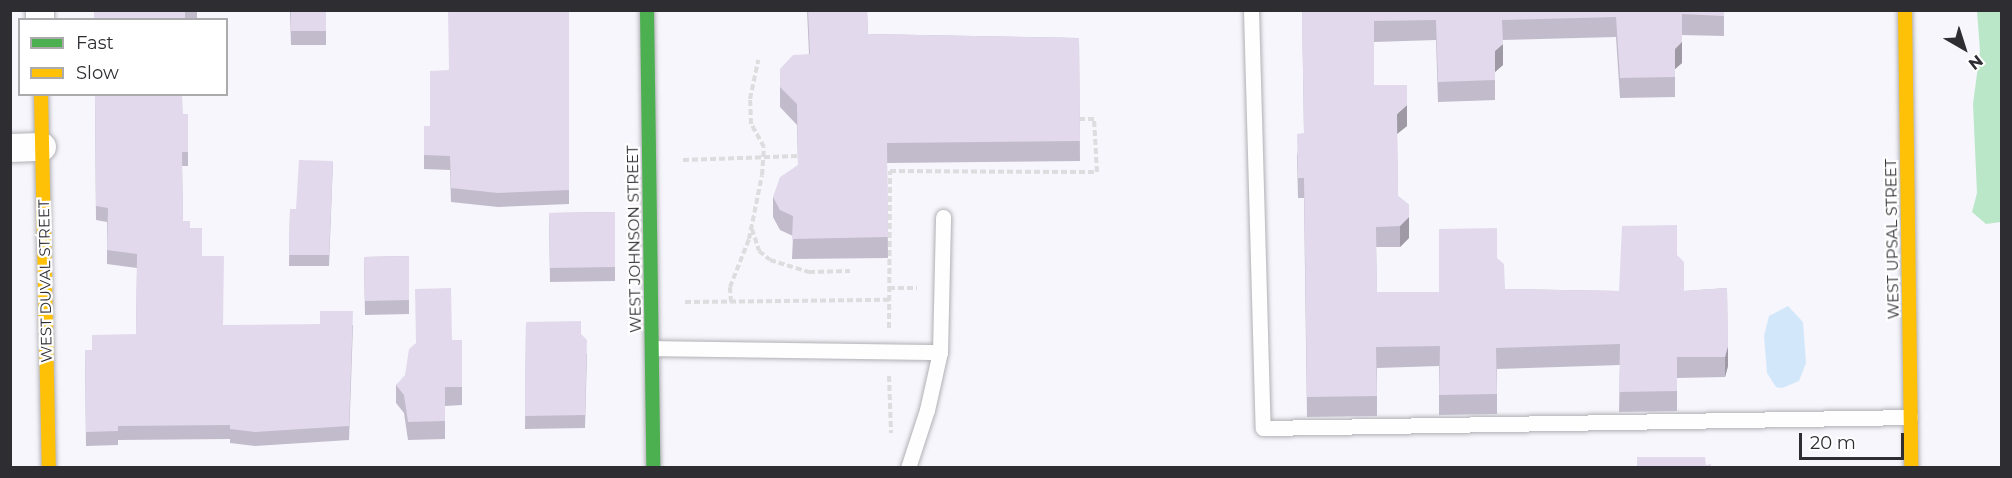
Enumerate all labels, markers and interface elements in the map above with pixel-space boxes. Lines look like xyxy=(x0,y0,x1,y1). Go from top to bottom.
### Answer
legend xyxy=(18,18,228,96)
north arrow xyxy=(1934,18,1994,78)
text: Fast xyxy=(76,32,114,54)
text: N xyxy=(1965,51,1987,74)
text: Slow xyxy=(76,62,119,84)
street label: WEST JOHNSON STREET xyxy=(623,145,645,333)
street label: WEST UPSAL STREET xyxy=(1882,159,1902,319)
street label: WEST DUVAL STREET xyxy=(35,199,55,363)
scale bar xyxy=(1802,421,1907,459)
text: 20 m xyxy=(1810,432,1856,454)

